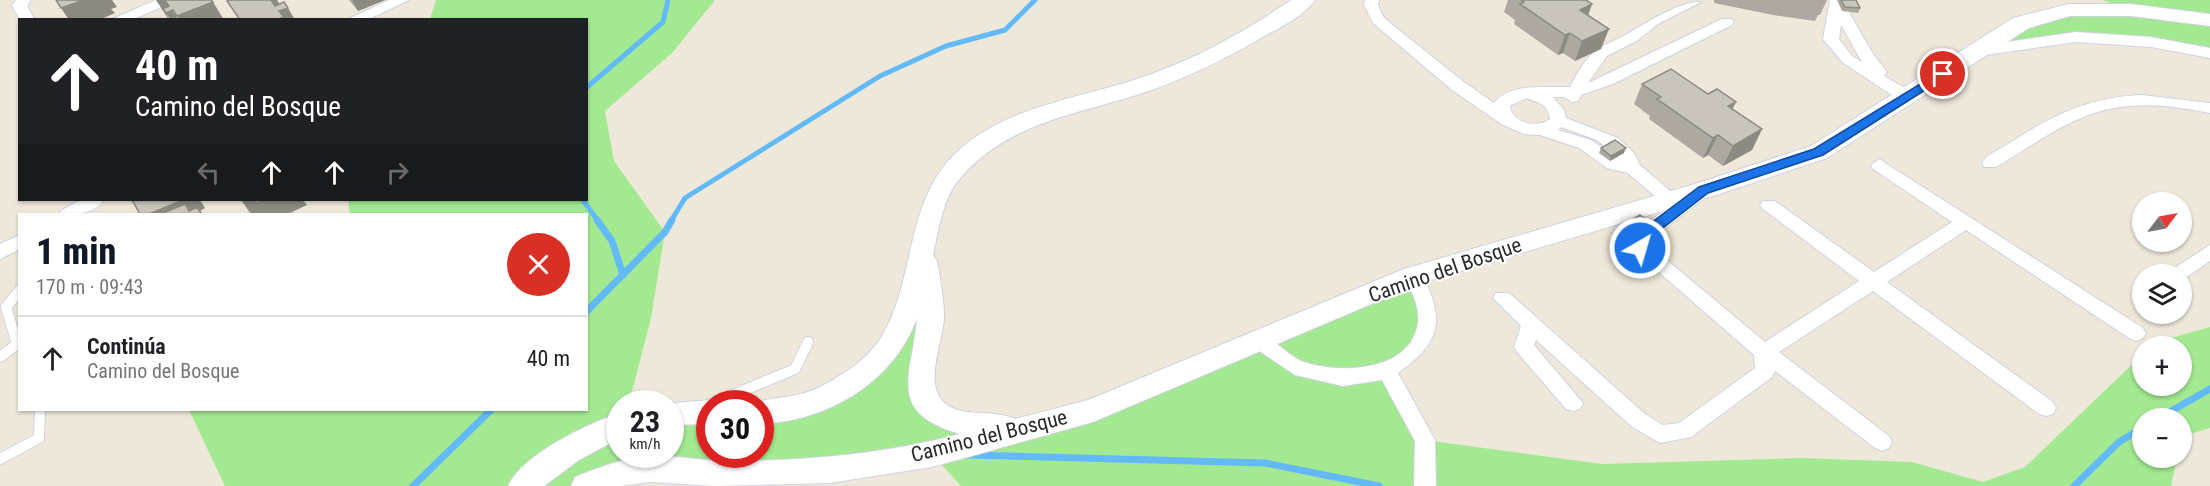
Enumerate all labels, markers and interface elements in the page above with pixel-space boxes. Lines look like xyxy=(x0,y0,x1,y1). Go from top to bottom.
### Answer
text: 40 m xyxy=(135,41,218,90)
icon: ahead xyxy=(36,42,114,120)
pin xyxy=(1917,48,1968,99)
icon: arrive xyxy=(1926,57,1959,90)
text: Camino del Bosque xyxy=(135,91,341,123)
icon: left xyxy=(192,156,225,189)
icon: ahead xyxy=(255,156,288,189)
icon: ahead xyxy=(318,156,351,189)
icon: right xyxy=(381,156,414,189)
north arrow xyxy=(2132,192,2192,252)
map controls xyxy=(2132,192,2192,468)
position arrow xyxy=(1608,216,1672,280)
text: 1 min xyxy=(36,231,116,273)
button: close xyxy=(507,233,570,296)
street label: Camino del Bosque xyxy=(1365,233,1525,307)
button: layers xyxy=(2132,264,2192,324)
text: 170 m · 09:43 xyxy=(36,275,143,299)
text: Continúa xyxy=(87,334,166,359)
button: + xyxy=(2132,336,2192,396)
icon: ahead xyxy=(36,342,69,375)
text: 40 m xyxy=(527,346,570,371)
text: Camino del Bosque xyxy=(87,359,240,383)
speed limit sign: 30 xyxy=(696,390,774,468)
text: 23 xyxy=(630,404,660,439)
street label: Camino del Bosque xyxy=(908,405,1070,467)
button: − xyxy=(2132,408,2192,468)
text: km/h xyxy=(630,435,660,453)

